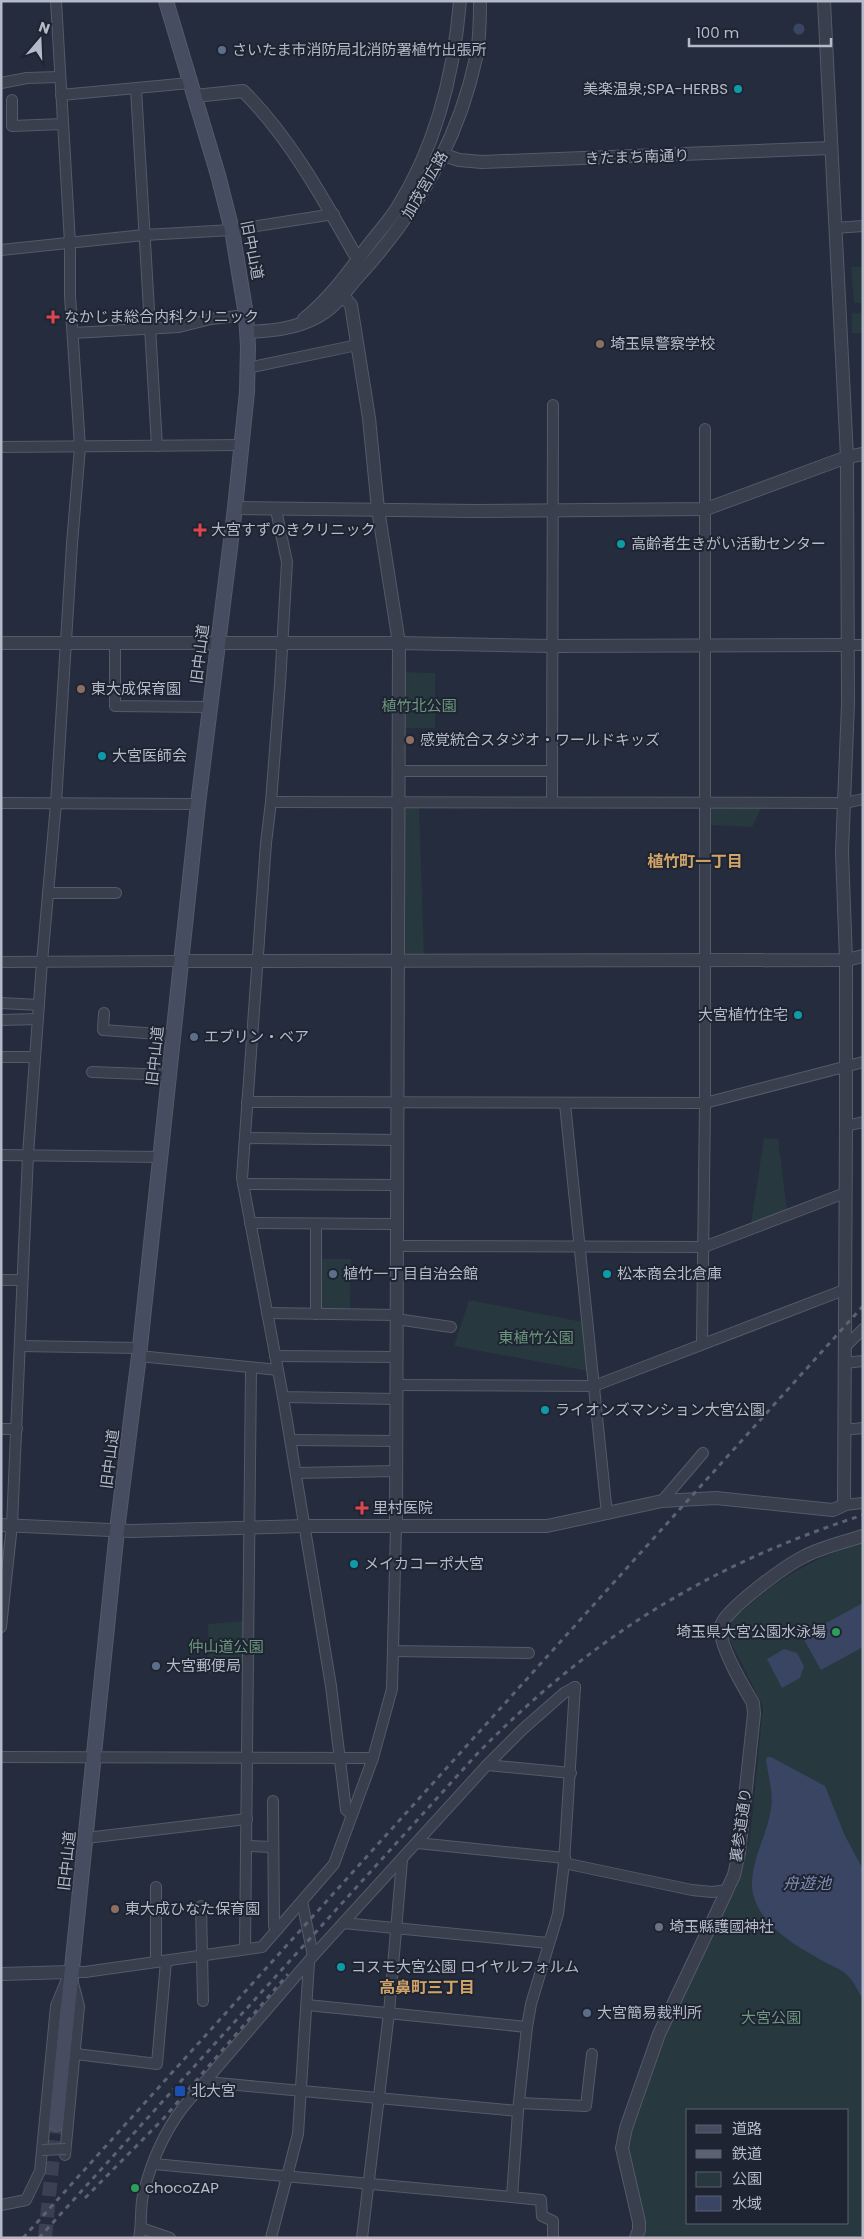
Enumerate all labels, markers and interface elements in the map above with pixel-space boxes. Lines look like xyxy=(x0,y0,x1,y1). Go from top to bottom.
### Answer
north arrow xyxy=(15,15,65,65)
scale bar xyxy=(689,15,832,47)
text: N xyxy=(36,17,52,39)
text: 100 m xyxy=(696,22,739,43)
place label: さいたま市消防局北消防署植竹出張所 xyxy=(232,39,487,60)
marker: さいたま市消防局北消防署植竹出張所 xyxy=(216,44,228,56)
place label: 美楽温泉;SPA-HERBS xyxy=(583,78,728,99)
marker: 美楽温泉;SPA-HERBS xyxy=(732,83,744,95)
street label: きたまち南通り xyxy=(584,144,690,169)
street label: 加茂宮広路 xyxy=(397,147,452,222)
street label: 旧中山道 xyxy=(236,218,269,281)
place label: なかじま総合内科クリニック xyxy=(64,306,259,327)
marker: なかじま総合内科クリニック xyxy=(46,310,60,324)
place label: 埼玉県警察学校 xyxy=(610,333,715,354)
marker: 埼玉県警察学校 xyxy=(594,338,606,350)
place label: 大宮すずのきクリニック xyxy=(211,519,376,540)
marker: 大宮すずのきクリニック xyxy=(193,523,207,537)
place label: 高齢者生きがい活動センター xyxy=(631,533,826,554)
marker: 高齢者生きがい活動センター xyxy=(615,538,627,550)
street label: 旧中山道 xyxy=(185,623,214,685)
place label: 東大成保育園 xyxy=(91,678,181,699)
marker: 東大成保育園 xyxy=(75,683,87,695)
park label: 植竹北公園 xyxy=(381,695,457,716)
place label: 感覚統合スタジオ・ワールドキッズ xyxy=(420,729,660,750)
marker: 感覚統合スタジオ・ワールドキッズ xyxy=(404,734,416,746)
place label: 大宮医師会 xyxy=(112,745,187,766)
marker: 大宮医師会 xyxy=(96,750,108,762)
district label: 植竹町一丁目 xyxy=(647,850,743,873)
place label: 大宮植竹住宅 xyxy=(698,1004,788,1025)
marker: 大宮植竹住宅 xyxy=(792,1009,804,1021)
street label: 旧中山道 xyxy=(141,1025,168,1087)
place label: エブリン・ベア xyxy=(204,1026,309,1047)
marker: エブリン・ベア xyxy=(188,1031,200,1043)
place label: 植竹一丁目自治会館 xyxy=(343,1263,478,1284)
place label: 松本商会北倉庫 xyxy=(617,1263,722,1284)
marker: 植竹一丁目自治会館 xyxy=(327,1268,339,1280)
marker: 松本商会北倉庫 xyxy=(601,1268,613,1280)
park label: 東植竹公園 xyxy=(498,1327,574,1348)
place label: ライオンズマンション大宮公園 xyxy=(555,1399,765,1420)
marker: ライオンズマンション大宮公園 xyxy=(539,1404,551,1416)
street label: 旧中山道 xyxy=(95,1428,124,1490)
place label: 里村医院 xyxy=(373,1497,433,1518)
marker: 里村医院 xyxy=(355,1501,369,1515)
place label: メイカコーポ大宮 xyxy=(364,1553,484,1574)
marker: メイカコーポ大宮 xyxy=(348,1558,360,1570)
place label: 埼玉県大宮公園水泳場 xyxy=(676,1621,826,1642)
marker: 埼玉県大宮公園水泳場 xyxy=(830,1626,842,1638)
park label: 仲山道公園 xyxy=(188,1636,264,1657)
place label: 大宮郵便局 xyxy=(166,1655,241,1676)
marker: 大宮郵便局 xyxy=(150,1660,162,1672)
street label: 裏参道通り xyxy=(725,1786,756,1864)
street label: 旧中山道 xyxy=(53,1830,80,1892)
water label: 舟遊池 xyxy=(783,1872,833,1895)
place label: 東大成ひなた保育園 xyxy=(125,1898,260,1919)
marker: 東大成ひなた保育園 xyxy=(109,1903,121,1915)
place label: 埼玉縣護國神社 xyxy=(669,1916,774,1937)
marker: 埼玉縣護國神社 xyxy=(653,1921,665,1933)
place label: コスモ大宮公園 ロイヤルフォルム xyxy=(351,1956,579,1977)
marker: コスモ大宮公園 ロイヤルフォルム xyxy=(335,1961,347,1973)
district label: 高鼻町三丁目 xyxy=(379,1976,475,1999)
place label: 大宮簡易裁判所 xyxy=(597,2002,702,2023)
marker: 大宮簡易裁判所 xyxy=(581,2007,593,2019)
park label: 大宮公園 xyxy=(741,2007,801,2028)
place label: 北大宮 xyxy=(191,2080,236,2101)
marker: 北大宮 xyxy=(173,2084,187,2098)
legend xyxy=(686,2109,849,2224)
text: 道路 xyxy=(732,2118,762,2139)
text: 鉄道 xyxy=(732,2143,762,2164)
text: 公園 xyxy=(732,2168,762,2189)
place label: chocoZAP xyxy=(145,2177,219,2198)
marker: chocoZAP xyxy=(129,2182,141,2194)
text: 水域 xyxy=(732,2193,762,2214)

